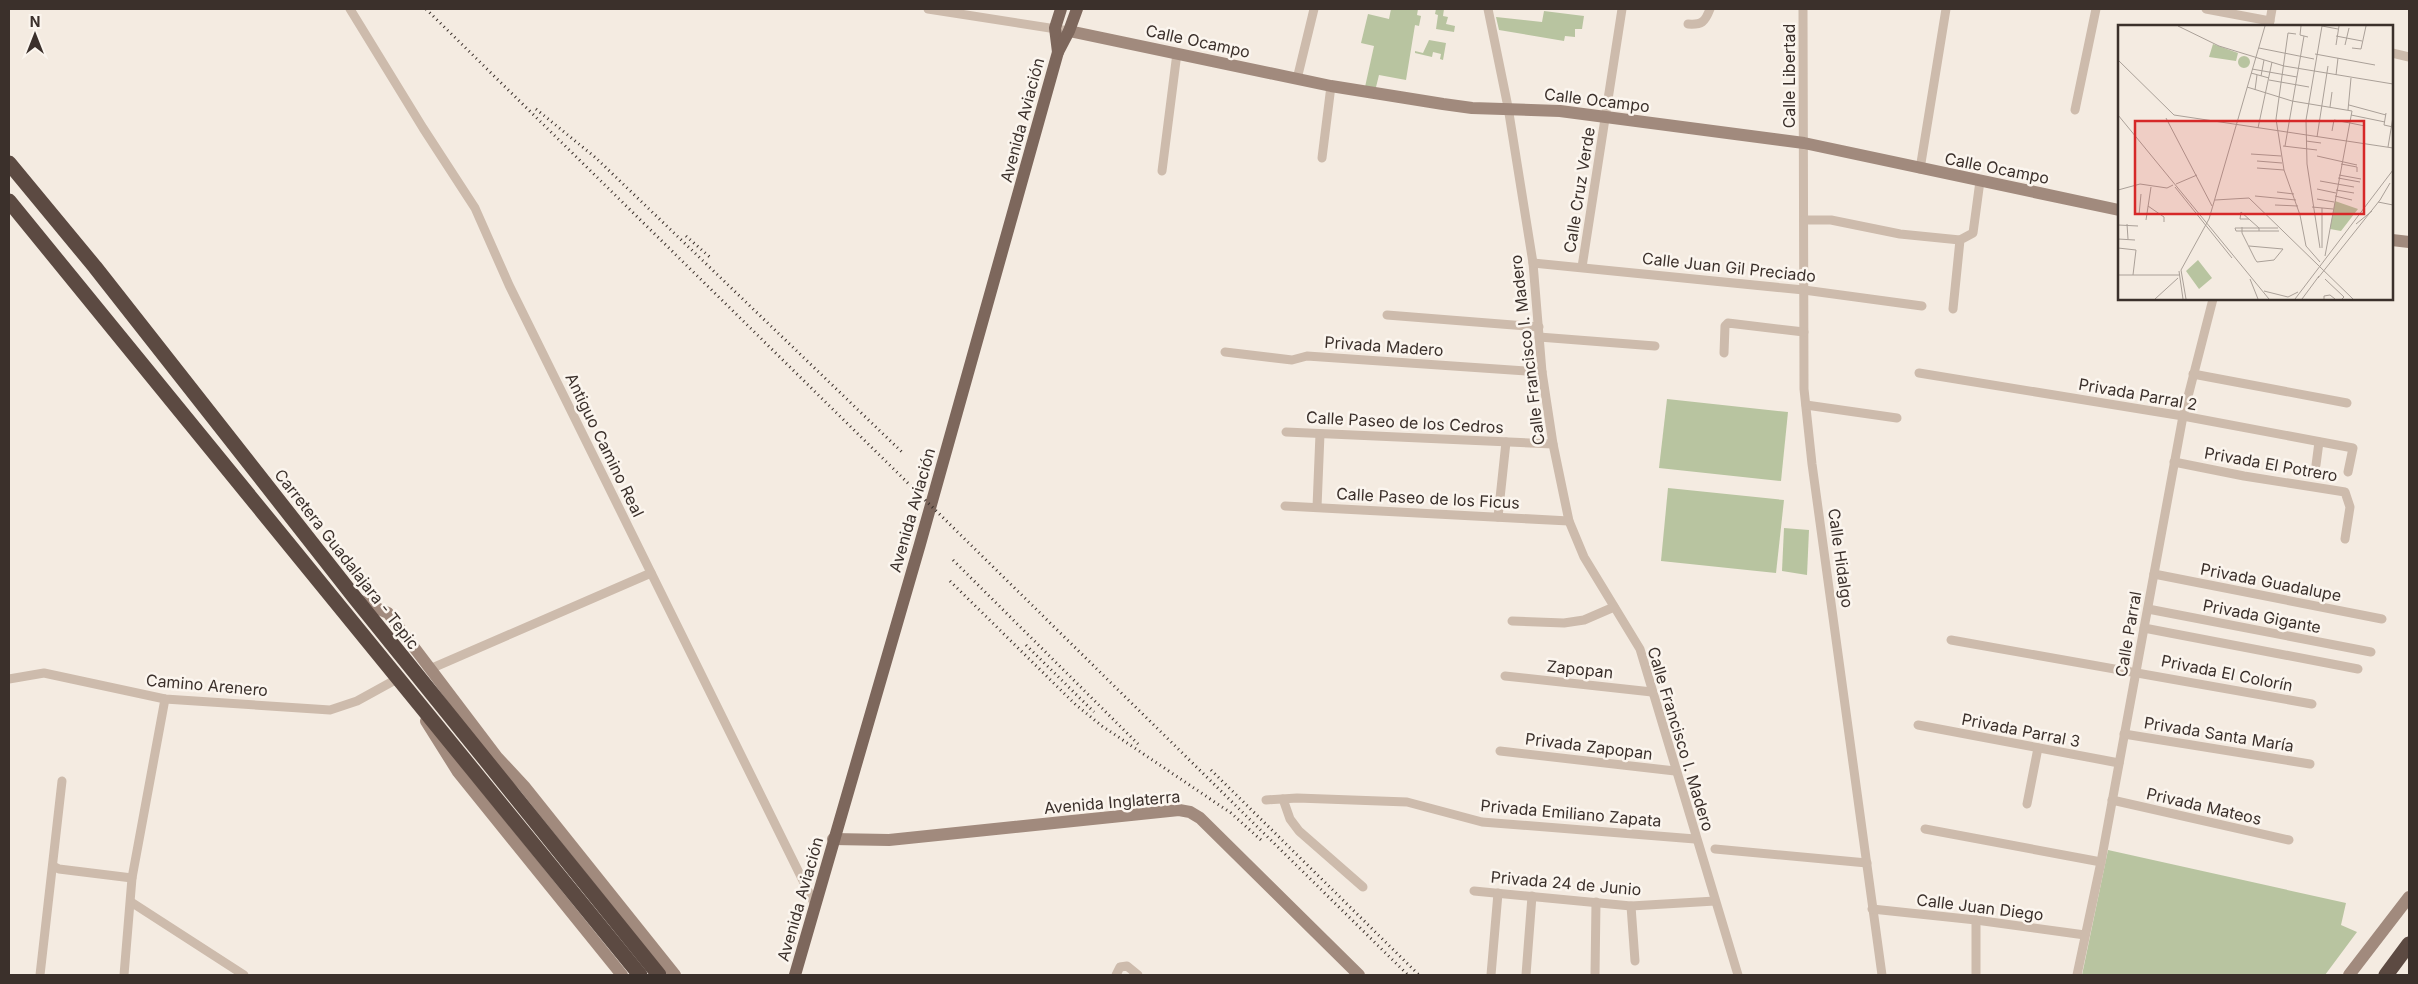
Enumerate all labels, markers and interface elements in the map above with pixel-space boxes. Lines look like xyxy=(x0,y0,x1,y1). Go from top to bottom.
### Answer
north arrow xyxy=(10,10,60,60)
text: N xyxy=(30,13,40,30)
street label: Calle Ocampo xyxy=(1144,20,1252,62)
street label: Calle Libertad xyxy=(1779,24,1799,128)
inset map xyxy=(2118,25,2393,300)
street label: Avenida Aviación xyxy=(996,55,1048,185)
street label: Calle Ocampo xyxy=(1543,84,1651,116)
street label: Calle Cruz Verde xyxy=(1559,126,1599,254)
street label: Calle Ocampo xyxy=(1943,148,2051,188)
street label: Calle Juan Gil Preciado xyxy=(1641,248,1817,286)
street label: Calle Francisco I. Madero xyxy=(1505,254,1549,446)
street label: Privada Madero xyxy=(1324,332,1444,360)
street label: Antiguo Camino Real xyxy=(561,370,649,520)
street label: Privada Parral 2 xyxy=(2077,374,2199,414)
street label: Calle Paseo de los Cedros xyxy=(1306,407,1504,437)
street label: Privada El Potrero xyxy=(2203,442,2339,486)
street label: Avenida Aviación xyxy=(885,446,939,574)
street label: Carretera Guadalajara - Tepic xyxy=(270,465,424,653)
street label: Calle Paseo de los Ficus xyxy=(1336,483,1520,513)
street label: Calle Hidalgo xyxy=(1824,507,1858,609)
street label: Privada Guadalupe xyxy=(2199,559,2343,605)
street label: Calle Parral xyxy=(2111,590,2145,678)
street label: Privada Gigante xyxy=(2201,595,2323,637)
street label: Calle Francisco I. Madero xyxy=(1643,644,1719,834)
street label: Privada El Colorín xyxy=(2159,650,2295,696)
street label: Zapopan xyxy=(1546,656,1614,682)
street label: Camino Arenero xyxy=(145,670,269,700)
street label: Privada Parral 3 xyxy=(1960,709,2082,751)
street label: Privada Santa María xyxy=(2143,712,2295,756)
street label: Privada Zapopan xyxy=(1524,728,1654,764)
street label: Privada Mateos xyxy=(2145,783,2263,829)
street label: Avenida Inglaterra xyxy=(1043,786,1181,818)
street label: Privada Emiliano Zapata xyxy=(1480,795,1662,831)
street label: Avenida Aviación xyxy=(773,835,827,963)
street label: Privada 24 de Junio xyxy=(1490,866,1642,900)
street label: Calle Juan Diego xyxy=(1915,889,2045,925)

